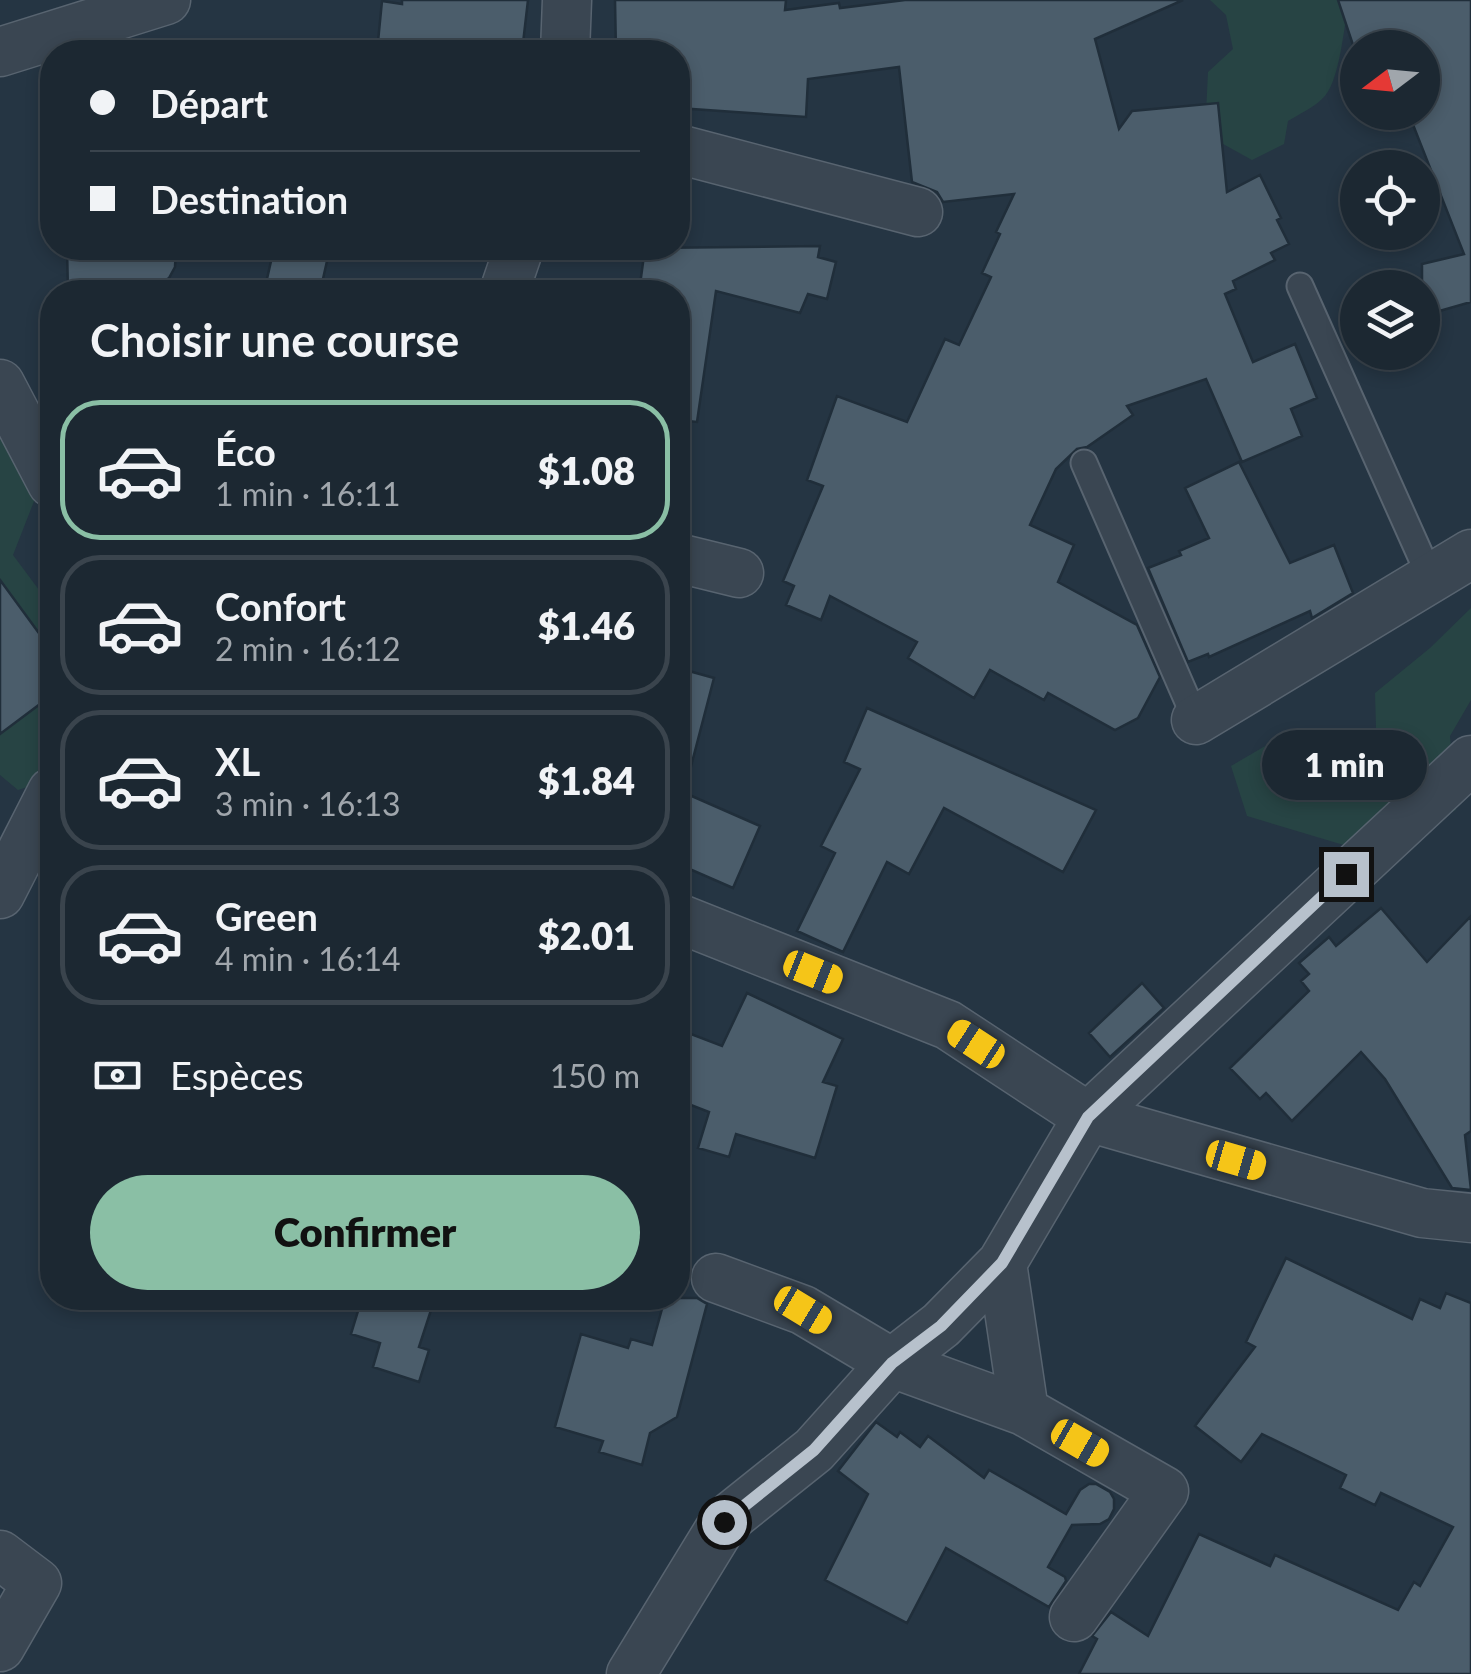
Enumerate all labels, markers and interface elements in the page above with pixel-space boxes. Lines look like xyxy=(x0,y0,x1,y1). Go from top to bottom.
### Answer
north arrow xyxy=(1340,30,1440,130)
map controls xyxy=(1340,30,1440,370)
text: Départ xyxy=(150,80,268,126)
button: locate xyxy=(1340,150,1440,250)
text: Destination xyxy=(150,176,348,222)
button: layers xyxy=(1340,270,1440,370)
text: Choisir une course xyxy=(90,313,459,367)
icon: car xyxy=(95,425,185,515)
text: Éco xyxy=(215,428,276,474)
text: $1.08 xyxy=(538,447,635,493)
text: 1 min · 16:11 xyxy=(215,474,401,513)
icon: car xyxy=(95,580,185,670)
text: Confort xyxy=(215,583,346,629)
text: $1.46 xyxy=(538,602,635,648)
text: 2 min · 16:12 xyxy=(215,629,401,668)
callout: 1 min xyxy=(1264,729,1428,799)
icon: car xyxy=(95,735,185,825)
text: XL xyxy=(215,738,260,784)
text: 1 min xyxy=(1305,745,1384,784)
text: $1.84 xyxy=(538,757,635,803)
text: 3 min · 16:13 xyxy=(215,784,401,823)
route end xyxy=(1324,852,1369,897)
icon: car xyxy=(95,890,185,980)
text: Green xyxy=(215,893,318,939)
text: $2.01 xyxy=(538,912,635,958)
text: 4 min · 16:14 xyxy=(215,939,401,978)
car xyxy=(780,947,846,997)
car xyxy=(943,1015,1009,1073)
icon: cash xyxy=(90,1048,145,1103)
text: Espèces xyxy=(170,1052,304,1098)
text: 150 m xyxy=(550,1056,640,1095)
car xyxy=(1203,1137,1269,1183)
button: Confirmer xyxy=(90,1175,640,1290)
car xyxy=(770,1282,836,1338)
car xyxy=(1047,1415,1113,1471)
route start xyxy=(702,1500,747,1545)

